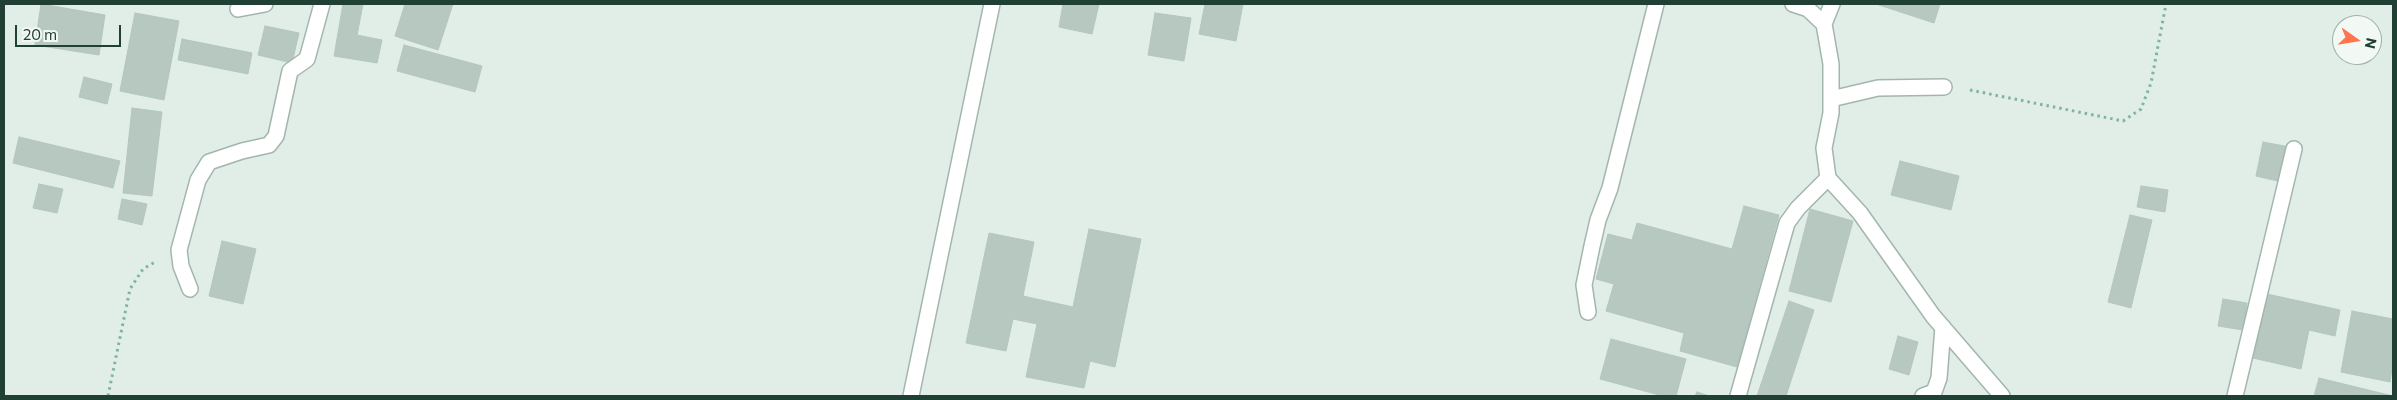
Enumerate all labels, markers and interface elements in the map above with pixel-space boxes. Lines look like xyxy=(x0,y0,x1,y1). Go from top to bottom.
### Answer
scale bar xyxy=(18,15,124,47)
north arrow xyxy=(2332,15,2382,65)
text: 20 m xyxy=(23,25,57,43)
text: N xyxy=(2362,36,2381,50)

